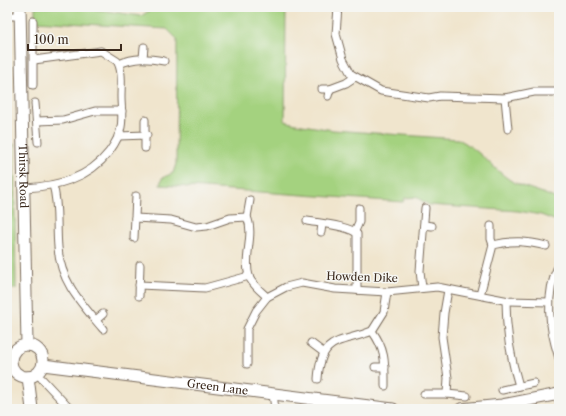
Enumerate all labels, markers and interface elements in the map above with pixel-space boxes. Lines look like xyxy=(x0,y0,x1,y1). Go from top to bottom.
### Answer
scale bar xyxy=(28,26,121,52)
text: 100 m xyxy=(34,32,69,47)
street label: Thirsk Road xyxy=(16,144,31,209)
street label: Howden Dike xyxy=(326,269,398,285)
street label: Green Lane xyxy=(186,376,249,398)

